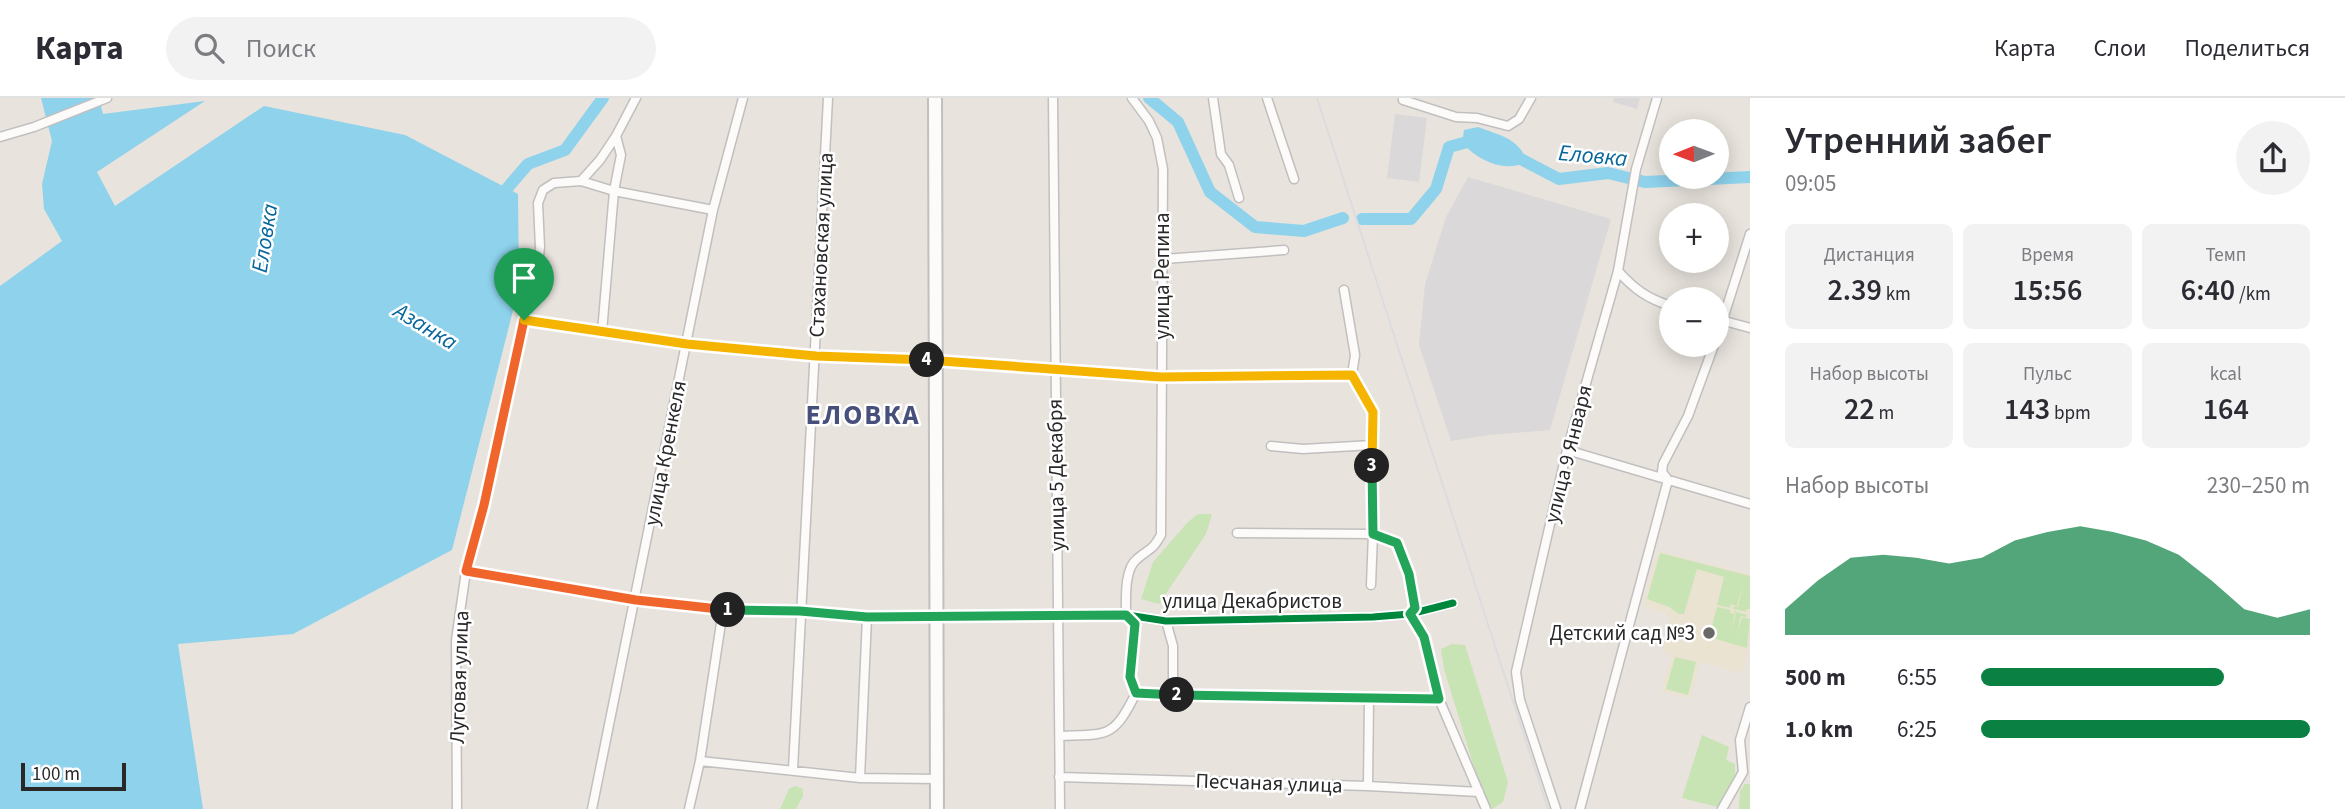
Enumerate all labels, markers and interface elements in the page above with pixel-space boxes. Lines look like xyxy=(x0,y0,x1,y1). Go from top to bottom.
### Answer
search box xyxy=(166,17,656,80)
text: Карта xyxy=(35,25,124,72)
icon: search xyxy=(190,29,228,67)
text: Поиск xyxy=(246,30,316,67)
text: Карта xyxy=(1994,31,2056,66)
text: Слои xyxy=(2094,31,2147,66)
text: Поделиться xyxy=(2185,31,2310,66)
text: Утренний забег xyxy=(1785,114,2052,168)
north arrow xyxy=(1659,119,1729,189)
map controls xyxy=(1659,119,1729,357)
button: share xyxy=(2236,121,2310,195)
water label: Еловка xyxy=(1557,136,1629,175)
street label: Стахановская улица xyxy=(801,152,841,338)
text: 09:05 xyxy=(1785,167,1836,200)
water label: Еловка xyxy=(243,201,286,275)
button: + xyxy=(1659,203,1729,273)
street label: улица Репина xyxy=(1147,213,1177,339)
text: Дистанция xyxy=(1824,242,1915,269)
text: Время xyxy=(2021,242,2074,269)
text: Темп xyxy=(2205,242,2246,269)
pin xyxy=(494,248,554,320)
icon: arrive xyxy=(505,259,543,297)
text: 2.39 xyxy=(1827,269,1882,312)
text: 15:56 xyxy=(2013,269,2082,312)
text: 6:40 xyxy=(2181,269,2235,312)
text: km xyxy=(1882,281,1911,308)
text: /km xyxy=(2235,281,2271,308)
button: − xyxy=(1659,287,1729,357)
water label: Азанка xyxy=(386,293,464,358)
pin: 4 xyxy=(909,342,944,378)
text: 4 xyxy=(921,346,932,373)
text: Набор высоты xyxy=(1810,361,1929,388)
text: Пульс xyxy=(2023,361,2072,388)
text: kcal xyxy=(2210,361,2242,388)
street label: улица Кренкеля xyxy=(636,378,694,528)
street label: улица 9 Января xyxy=(1536,382,1600,526)
text: 22 xyxy=(1844,388,1875,431)
text: 143 xyxy=(2004,388,2050,431)
text: 164 xyxy=(2203,388,2249,431)
district label: ЕЛОВКА xyxy=(805,395,921,435)
street label: улица 5 Декабря xyxy=(1040,399,1072,551)
text: m xyxy=(1875,400,1894,427)
text: bpm xyxy=(2050,400,2091,427)
pin: 3 xyxy=(1354,448,1390,484)
text: 3 xyxy=(1366,452,1377,479)
text: Набор высоты xyxy=(1785,469,1929,502)
text: 230–250 m xyxy=(2207,469,2310,502)
street label: улица Декабристов xyxy=(1162,586,1342,616)
pin: 1 xyxy=(710,592,746,628)
text: 1 xyxy=(722,596,733,623)
street label: Луговая улица xyxy=(442,610,476,744)
place label: Детский сад №3 xyxy=(1549,618,1695,648)
marker: Детский сад №3 xyxy=(1701,625,1717,641)
text: 500 m xyxy=(1785,661,1846,694)
text: 6:55 xyxy=(1897,661,1937,694)
pin: 2 xyxy=(1160,678,1194,712)
text: 2 xyxy=(1171,681,1182,708)
text: 1.0 km xyxy=(1785,713,1853,746)
text: 6:25 xyxy=(1897,713,1937,746)
scale bar xyxy=(21,760,126,792)
text: 100 m xyxy=(32,761,80,788)
street label: Песчаная улица xyxy=(1195,765,1343,801)

